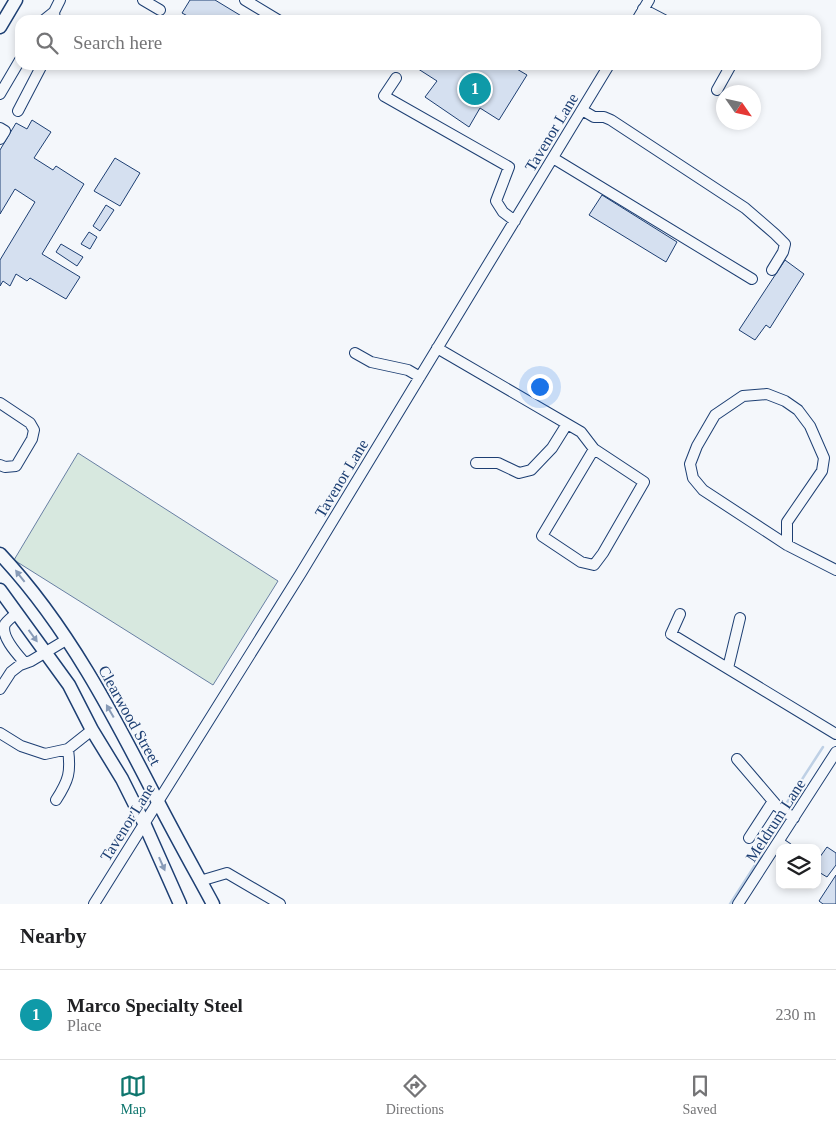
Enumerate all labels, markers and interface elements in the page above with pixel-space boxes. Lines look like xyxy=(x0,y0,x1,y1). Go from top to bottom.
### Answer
search box xyxy=(15,15,821,70)
icon: search xyxy=(33,29,61,57)
text: Search here xyxy=(73,32,162,53)
pin: 1 xyxy=(459,70,491,108)
north arrow xyxy=(716,85,761,130)
street label: Tavenor Lane xyxy=(521,90,581,174)
your location xyxy=(527,374,553,400)
street label: Tavenor Lane xyxy=(311,436,371,520)
one-way arrow xyxy=(15,569,25,583)
one-way arrow xyxy=(28,629,38,643)
street label: Clearwood Street xyxy=(95,662,164,769)
one-way arrow xyxy=(106,705,115,718)
street label: Meldrum Lane xyxy=(742,776,809,865)
street label: Tavenor Lane xyxy=(97,780,158,864)
map controls xyxy=(776,844,821,889)
button: layers xyxy=(776,844,821,889)
one-way arrow xyxy=(158,857,166,871)
text: Nearby xyxy=(20,924,87,948)
text: Marco Specialty Steel xyxy=(67,995,243,1016)
text: 1 xyxy=(32,1006,40,1023)
text: 230 m xyxy=(776,1006,816,1023)
text: Place xyxy=(67,1017,102,1034)
tab: Map xyxy=(119,1072,147,1118)
tab: Directions xyxy=(386,1072,444,1118)
tab: Saved xyxy=(683,1072,717,1118)

